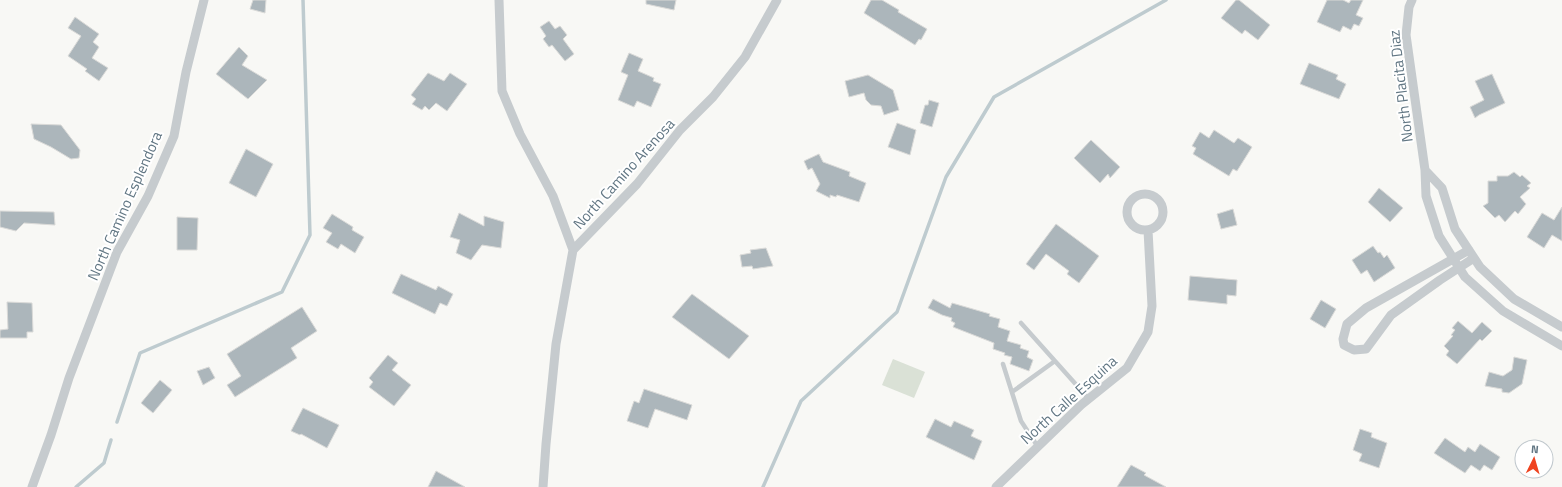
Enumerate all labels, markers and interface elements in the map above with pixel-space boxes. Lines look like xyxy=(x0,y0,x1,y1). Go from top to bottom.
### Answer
street label: North Placita Diaz xyxy=(1382,28,1419,143)
street label: North Camino Arenosa xyxy=(567,113,680,234)
street label: North Camino Esplendora xyxy=(81,127,168,284)
street label: North Calle Esquina xyxy=(1015,350,1123,449)
north arrow xyxy=(1514,439,1554,479)
text: N xyxy=(1530,441,1539,457)

